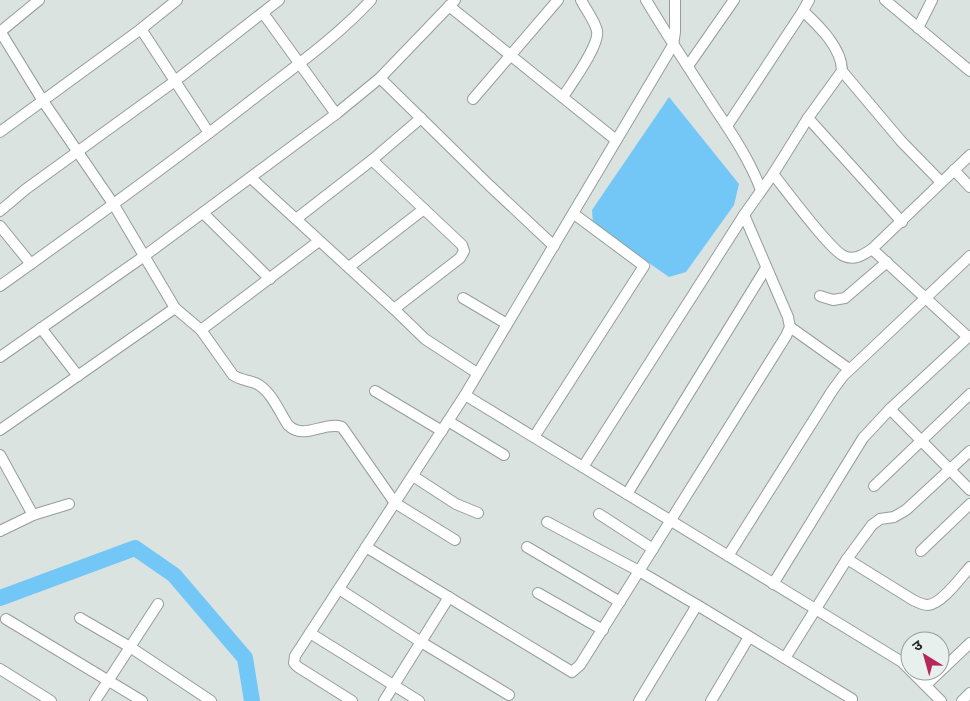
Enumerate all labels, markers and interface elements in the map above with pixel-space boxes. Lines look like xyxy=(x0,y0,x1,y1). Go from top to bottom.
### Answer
north arrow xyxy=(900,631,950,681)
text: उ xyxy=(909,636,926,654)

